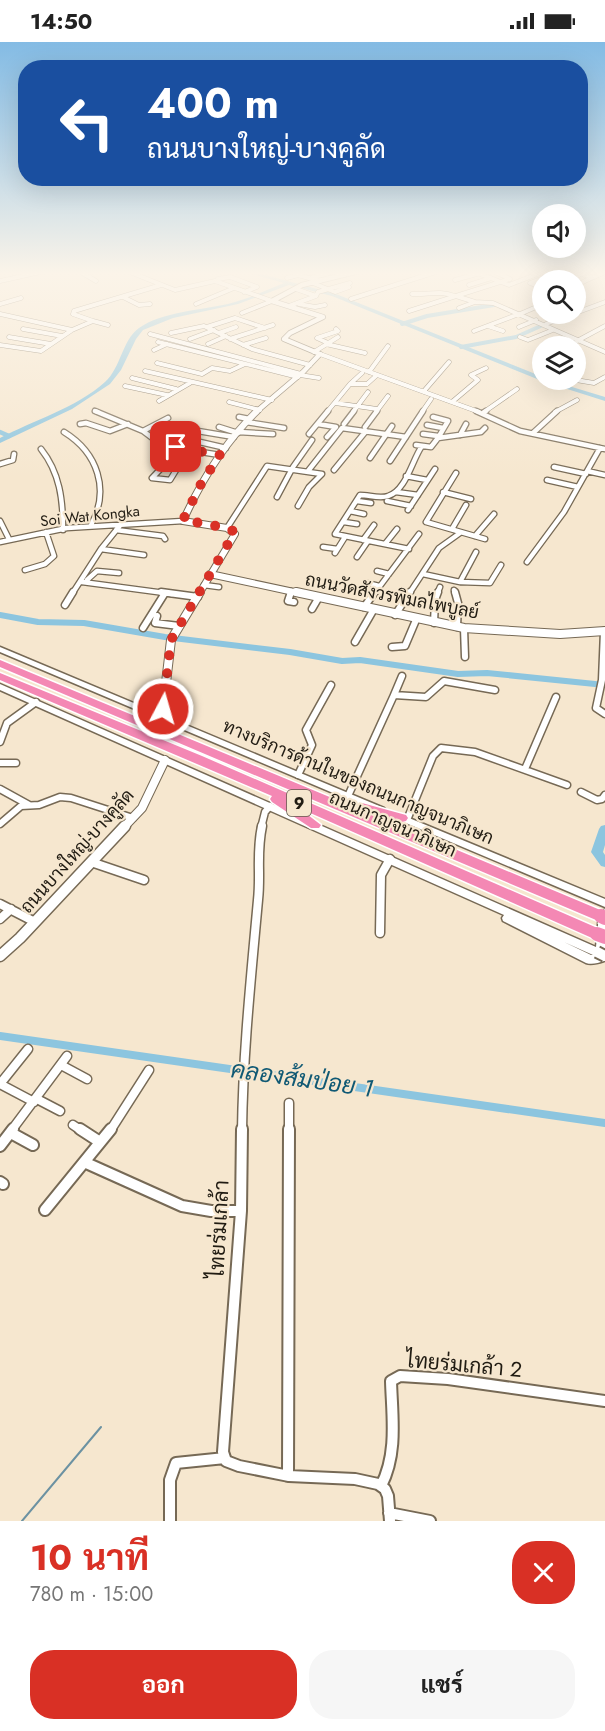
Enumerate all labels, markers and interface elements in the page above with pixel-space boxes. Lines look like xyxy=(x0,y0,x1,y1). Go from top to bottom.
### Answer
text: 14:50 xyxy=(30,5,92,37)
text: 400 m xyxy=(147,73,279,134)
icon: left xyxy=(48,84,126,162)
text: ถนนบางใหญ่-บางคูลัด xyxy=(147,129,386,168)
map controls xyxy=(532,204,586,390)
button: sound xyxy=(532,204,586,258)
button: search xyxy=(532,270,586,324)
button: layers xyxy=(532,336,586,390)
pin xyxy=(150,421,201,472)
icon: arrive xyxy=(159,430,192,463)
street label: Soi Wat Kongka xyxy=(39,500,141,532)
street label: ถนนวัดสังวรพิมลไพบูลย์ xyxy=(303,566,481,626)
position arrow xyxy=(131,677,195,741)
street label: ทางบริการด้านในของถนนกาญจนาภิเษก xyxy=(219,715,497,849)
street label: ถนนบางใหญ่-บางคูลัด xyxy=(14,783,140,919)
street label: ถนนกาญจนาภิเษก xyxy=(326,786,460,862)
road number: 9 xyxy=(287,790,311,816)
water label: คลองส้มป่อย 1 xyxy=(229,1051,375,1106)
street label: ไทยร่มเกล้า xyxy=(201,1179,237,1281)
street label: ไทยร่มเกล้า 2 xyxy=(403,1345,523,1385)
text: 10 นาที xyxy=(30,1531,149,1583)
button: close xyxy=(512,1541,575,1604)
text: 780 m · 15:00 xyxy=(30,1580,153,1609)
button: ออก xyxy=(30,1650,297,1719)
button: แชร์ xyxy=(309,1650,575,1719)

